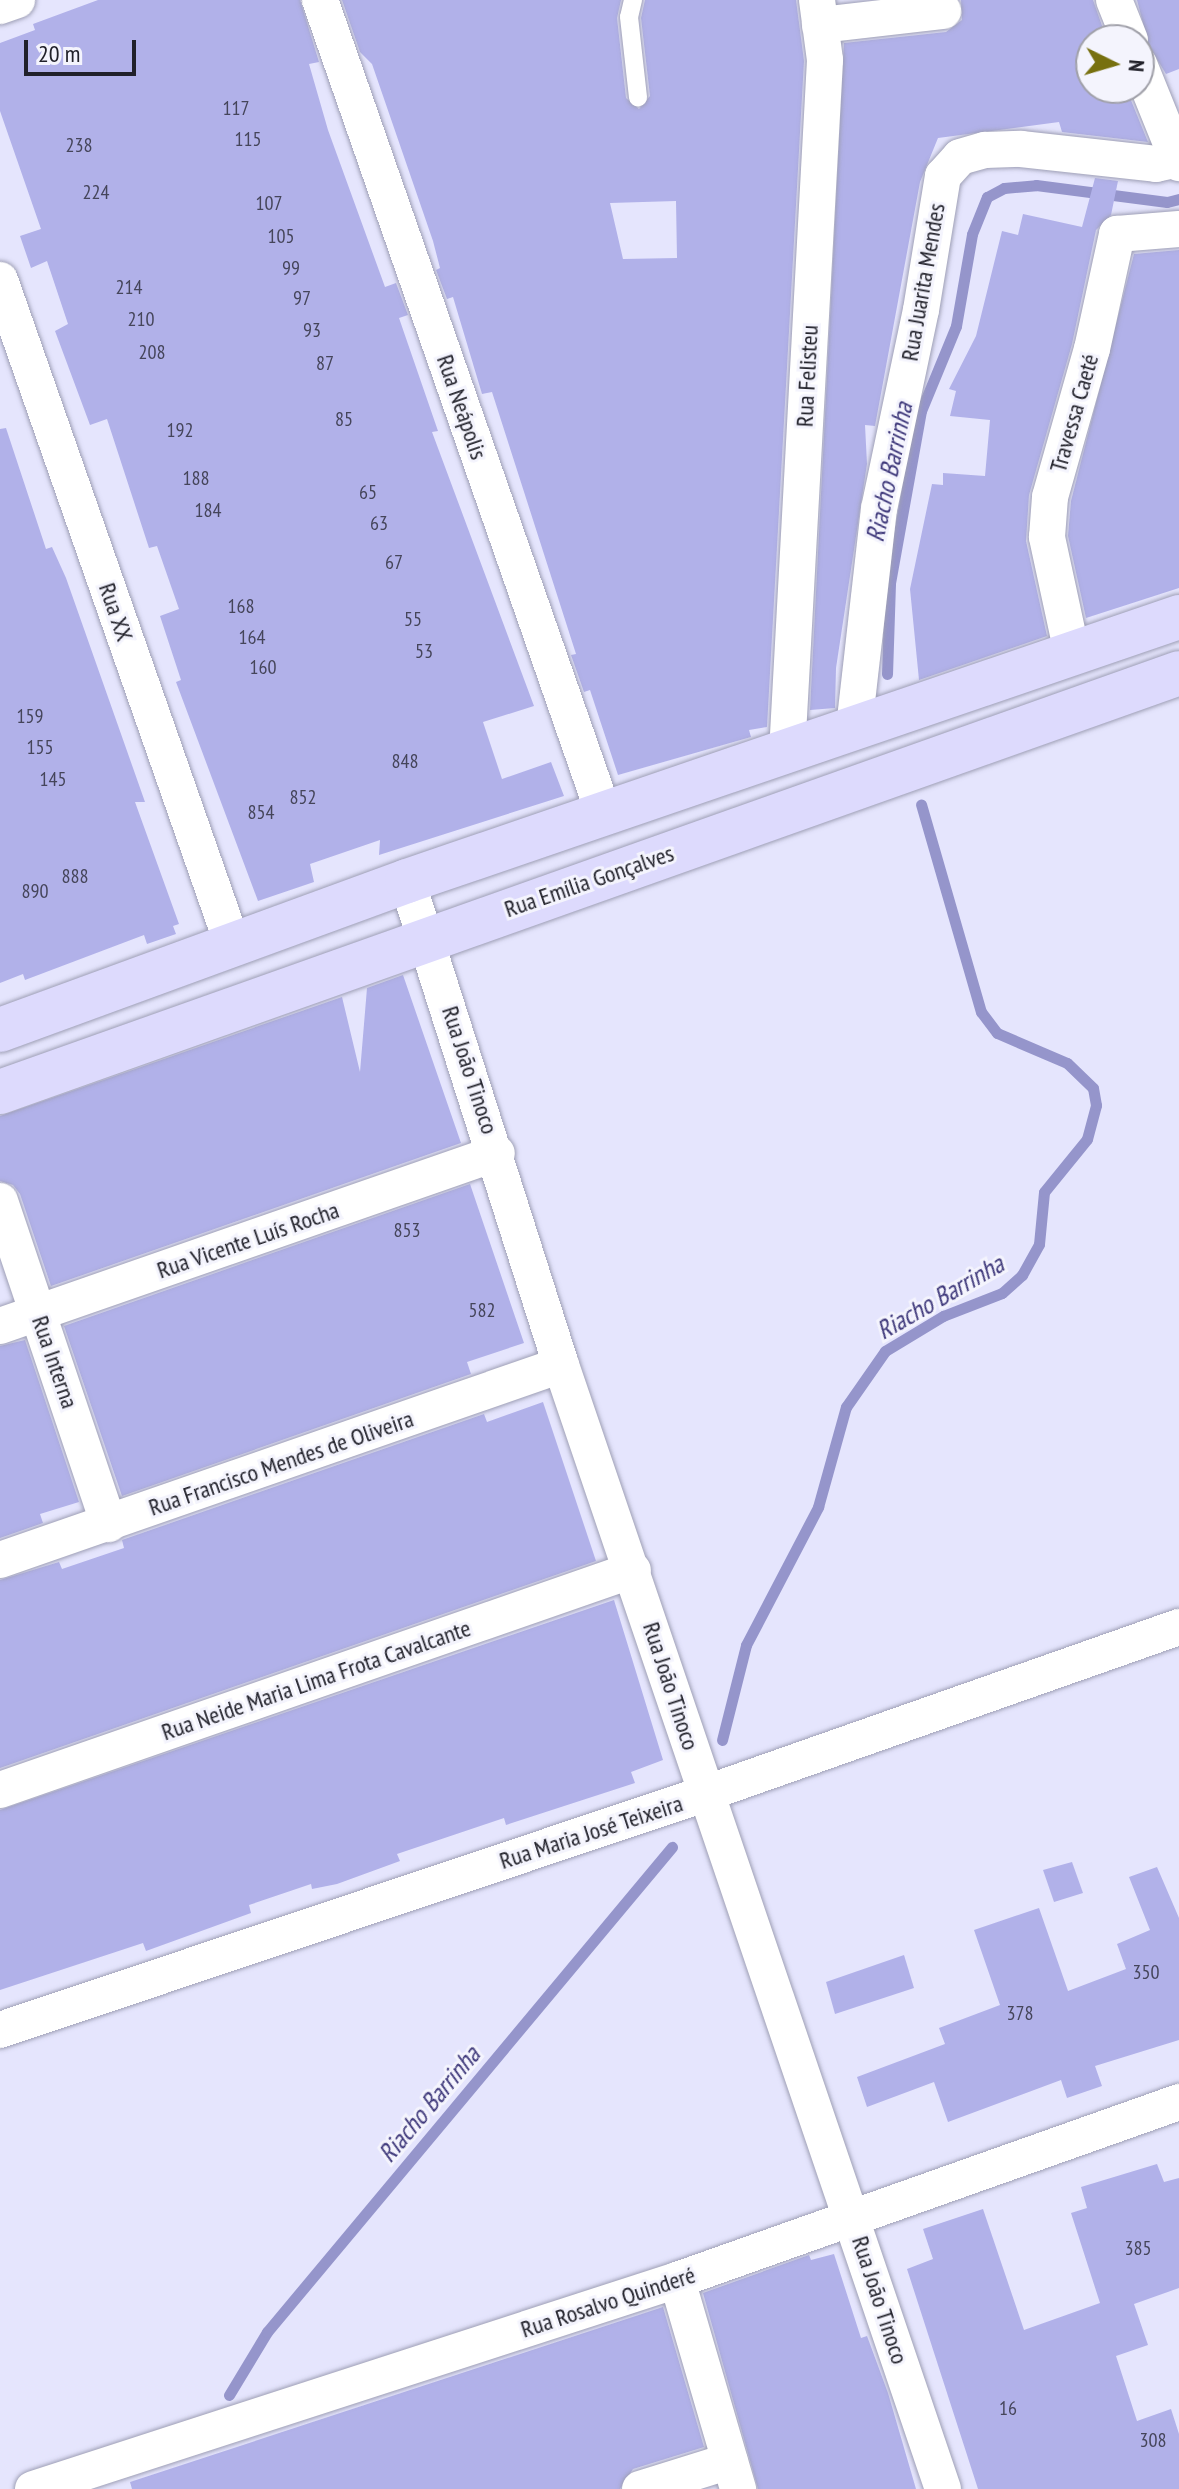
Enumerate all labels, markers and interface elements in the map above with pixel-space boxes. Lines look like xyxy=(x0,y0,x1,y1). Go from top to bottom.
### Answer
scale bar xyxy=(28,24,140,74)
north arrow xyxy=(1075,24,1155,104)
text: 20 m xyxy=(38,38,80,69)
text: N xyxy=(1122,59,1151,73)
house number: 117 xyxy=(223,96,249,120)
house number: 115 xyxy=(235,127,261,151)
house number: 238 xyxy=(66,133,92,157)
house number: 224 xyxy=(83,180,109,204)
house number: 107 xyxy=(256,191,282,215)
street label: Rua Juarita Mendes xyxy=(895,201,951,363)
house number: 105 xyxy=(268,224,294,248)
house number: 99 xyxy=(282,256,300,280)
house number: 214 xyxy=(116,275,142,299)
house number: 97 xyxy=(293,286,311,310)
house number: 210 xyxy=(128,307,154,331)
house number: 93 xyxy=(303,318,321,342)
street label: Rua Felisteu xyxy=(790,324,824,428)
house number: 208 xyxy=(139,340,165,364)
house number: 87 xyxy=(316,351,334,375)
street label: Rua Neápolis xyxy=(431,351,493,463)
street label: Travessa Caeté xyxy=(1043,351,1105,475)
water label: Riacho Barrinha xyxy=(859,399,919,545)
house number: 85 xyxy=(335,407,353,431)
house number: 192 xyxy=(167,418,193,442)
house number: 188 xyxy=(183,466,209,490)
house number: 65 xyxy=(359,480,377,504)
house number: 184 xyxy=(195,498,221,522)
house number: 63 xyxy=(370,511,388,535)
house number: 67 xyxy=(385,550,403,574)
street label: Rua XX xyxy=(93,579,139,645)
house number: 168 xyxy=(228,594,254,618)
house number: 55 xyxy=(404,607,422,631)
house number: 164 xyxy=(239,625,265,649)
house number: 53 xyxy=(415,639,433,663)
house number: 160 xyxy=(250,655,276,679)
house number: 159 xyxy=(17,704,43,728)
house number: 155 xyxy=(27,735,53,759)
house number: 848 xyxy=(392,749,418,773)
house number: 145 xyxy=(40,767,66,791)
house number: 852 xyxy=(290,785,316,809)
house number: 854 xyxy=(248,800,274,824)
street label: Rua Emília Gonçalves xyxy=(501,839,677,923)
house number: 888 xyxy=(62,864,88,888)
house number: 890 xyxy=(22,879,48,903)
street label: Rua João Tinoco xyxy=(436,1002,504,1138)
street label: Rua Vicente Luís Rocha xyxy=(153,1195,343,1285)
house number: 853 xyxy=(394,1218,420,1242)
water label: Riacho Barrinha xyxy=(871,1248,1009,1346)
house number: 582 xyxy=(469,1298,495,1322)
street label: Rua Interna xyxy=(26,1312,84,1412)
street label: Rua Francisco Mendes de Oliveira xyxy=(145,1404,417,1522)
street label: Rua Neide Maria Lima Frota Cavalcante xyxy=(158,1614,474,1746)
street label: Rua João Tinoco xyxy=(637,1618,705,1754)
street label: Rua Maria José Teixeira xyxy=(496,1789,686,1875)
house number: 350 xyxy=(1133,1960,1159,1984)
house number: 378 xyxy=(1007,2001,1033,2025)
water label: Riacho Barrinha xyxy=(371,2040,487,2168)
street label: Rua João Tinoco xyxy=(846,2232,914,2368)
house number: 385 xyxy=(1125,2236,1151,2260)
street label: Rua Rosalvo Quinderé xyxy=(517,2260,699,2344)
house number: 16 xyxy=(999,2396,1017,2420)
house number: 308 xyxy=(1140,2428,1166,2452)

